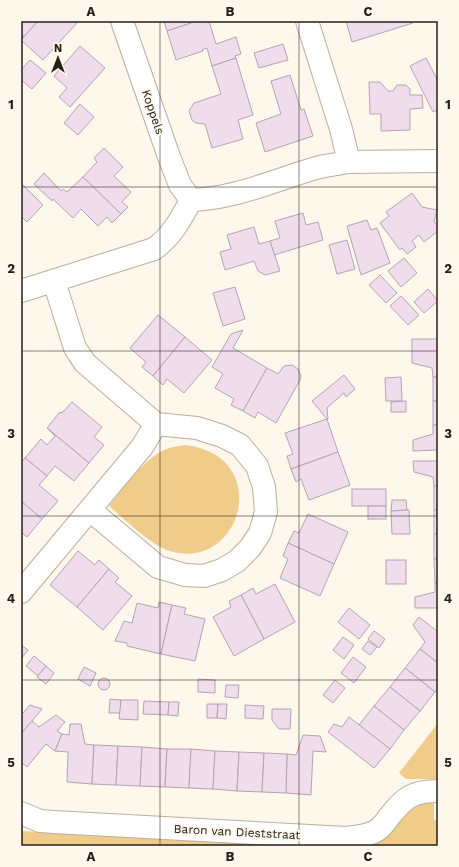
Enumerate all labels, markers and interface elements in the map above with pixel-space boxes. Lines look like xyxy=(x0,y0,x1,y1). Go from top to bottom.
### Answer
text: A xyxy=(87,4,96,19)
text: B xyxy=(226,4,235,19)
text: C xyxy=(364,4,373,19)
north arrow xyxy=(38,38,78,78)
text: N xyxy=(54,42,62,55)
street label: Koppels xyxy=(139,88,167,136)
text: 1 xyxy=(8,97,14,112)
text: 1 xyxy=(445,97,451,112)
text: 2 xyxy=(7,261,15,276)
text: 2 xyxy=(444,261,452,276)
text: 3 xyxy=(7,426,15,441)
text: 3 xyxy=(444,426,452,441)
text: 4 xyxy=(7,591,16,606)
text: 4 xyxy=(444,591,453,606)
text: 5 xyxy=(7,755,15,770)
text: 5 xyxy=(444,755,452,770)
street label: Baron van Dieststraat xyxy=(173,822,301,842)
text: A xyxy=(87,849,96,864)
text: B xyxy=(226,849,235,864)
text: C xyxy=(364,849,373,864)

